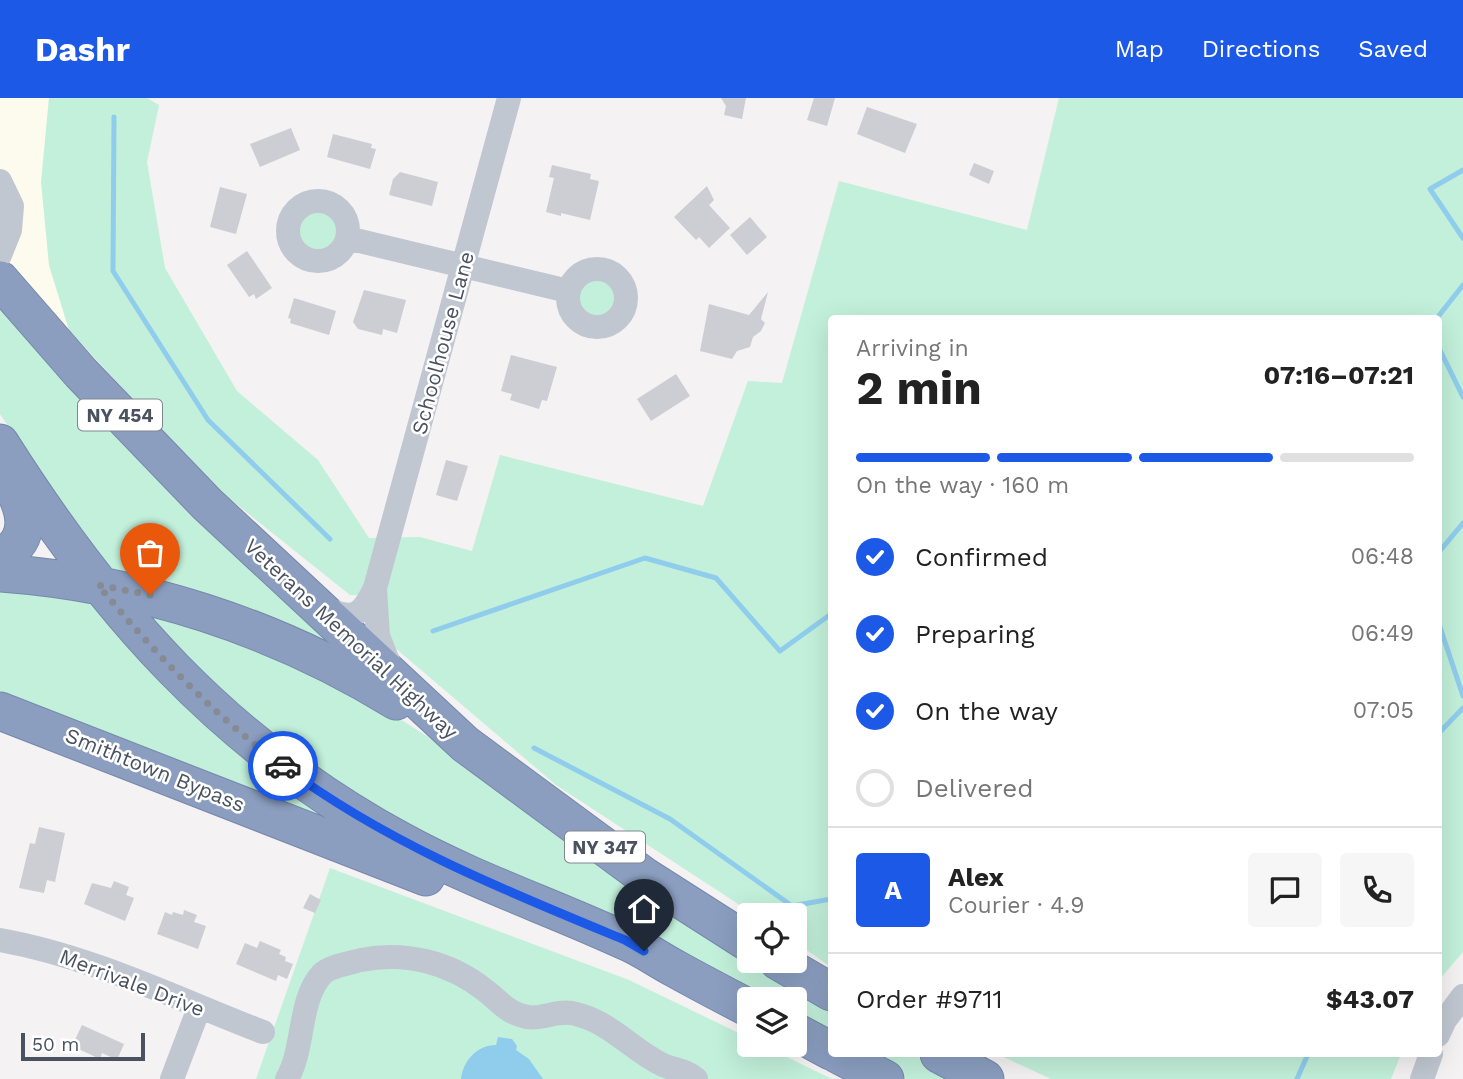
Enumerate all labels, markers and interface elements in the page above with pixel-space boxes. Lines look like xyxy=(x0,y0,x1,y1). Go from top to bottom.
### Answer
text: Dashr xyxy=(35,30,130,69)
text: Map xyxy=(1115,35,1164,63)
text: Directions xyxy=(1202,35,1320,63)
text: Saved xyxy=(1358,35,1428,63)
street label: Schoolhouse Lane xyxy=(406,249,479,437)
text: Arriving in xyxy=(856,335,969,362)
text: 07:16–07:21 xyxy=(1264,360,1414,390)
text: 2 min xyxy=(856,361,982,415)
road number: NY 454 xyxy=(78,400,162,430)
text: On the way · 160 m xyxy=(856,472,1069,499)
pin xyxy=(120,523,180,595)
street label: Veterans Memorial Highway xyxy=(239,533,463,744)
icon: bag xyxy=(131,534,169,572)
icon: check xyxy=(856,538,894,576)
text: Confirmed xyxy=(915,542,1048,572)
text: 06:48 xyxy=(1351,543,1414,570)
icon: check xyxy=(856,615,894,653)
text: Preparing xyxy=(915,619,1035,649)
text: 06:49 xyxy=(1351,620,1414,647)
icon: check xyxy=(856,692,894,730)
text: On the way xyxy=(915,696,1058,726)
text: 07:05 xyxy=(1353,697,1414,724)
street label: Smithtown Bypass xyxy=(62,722,248,817)
courier xyxy=(248,731,318,801)
icon: car xyxy=(264,747,302,785)
text: Delivered xyxy=(915,773,1034,803)
road number: NY 347 xyxy=(565,832,645,862)
button: chat xyxy=(1248,853,1322,927)
button: phone xyxy=(1340,853,1414,927)
text: Alex xyxy=(948,862,1004,892)
text: A xyxy=(884,875,902,905)
pin xyxy=(614,879,674,951)
icon: home xyxy=(625,890,663,928)
text: Courier · 4.9 xyxy=(948,892,1084,919)
map controls xyxy=(737,903,807,1057)
button: locate xyxy=(737,903,807,973)
street label: Merrivale Drive xyxy=(56,943,208,1022)
text: Order #9711 xyxy=(856,984,1003,1014)
text: $43.07 xyxy=(1326,984,1414,1014)
button: layers xyxy=(737,987,807,1057)
scale bar xyxy=(21,1030,145,1062)
text: 50 m xyxy=(32,1033,79,1056)

